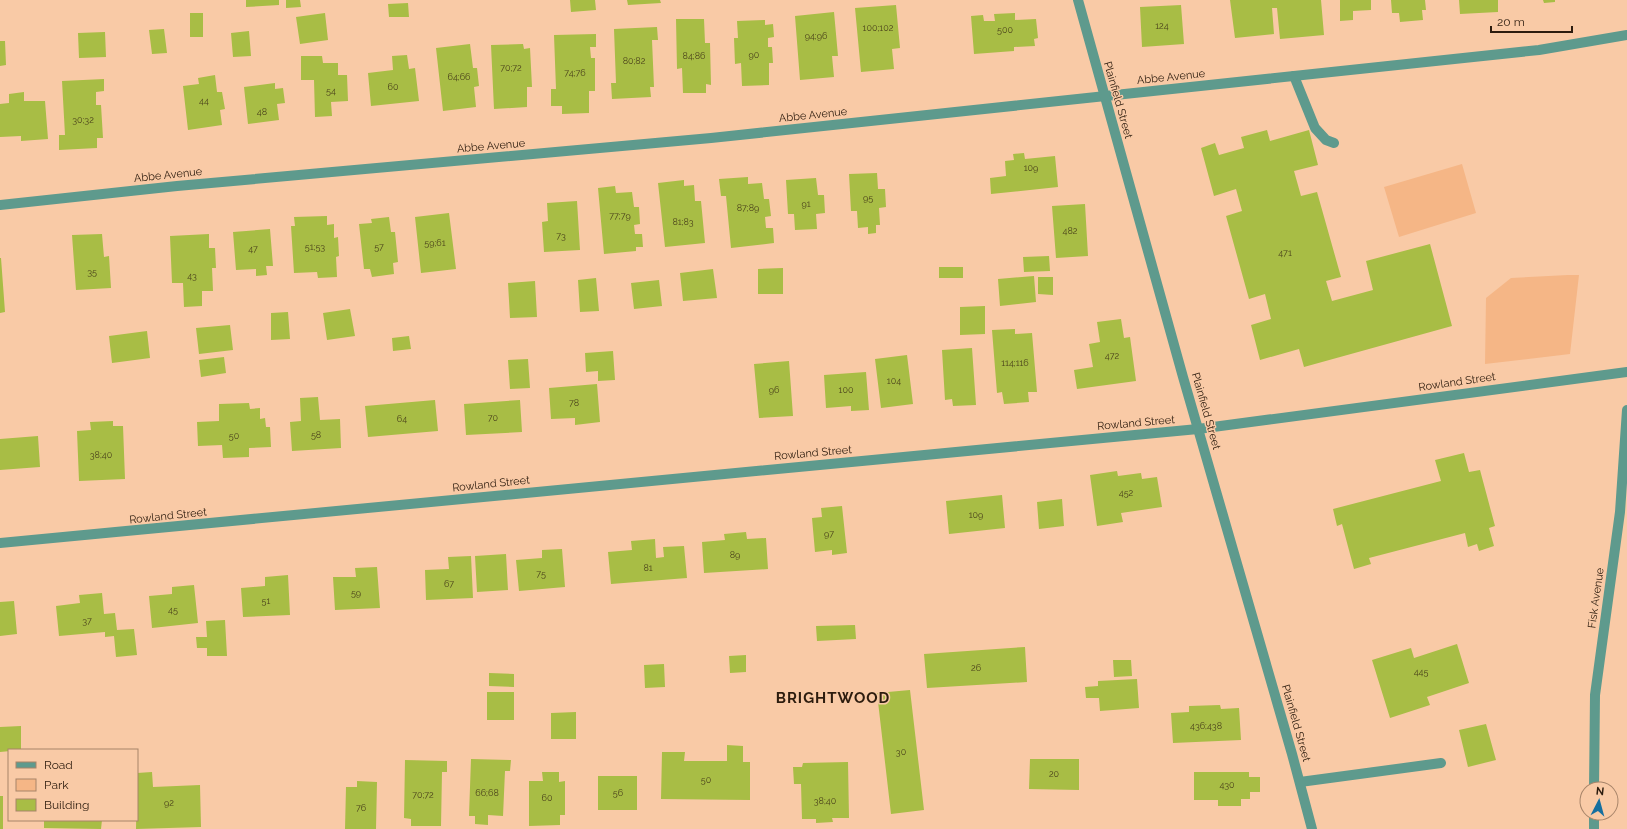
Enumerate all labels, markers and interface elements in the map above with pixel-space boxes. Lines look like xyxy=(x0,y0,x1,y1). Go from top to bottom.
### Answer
scale bar xyxy=(1491,8,1572,34)
text: 20 m xyxy=(1497,15,1525,29)
house number: 124 xyxy=(1155,21,1169,31)
house number: 100;102 xyxy=(863,23,894,33)
house number: 500 xyxy=(997,25,1013,35)
house number: 94;96 xyxy=(805,31,828,41)
house number: 90 xyxy=(749,50,760,60)
house number: 84;86 xyxy=(683,51,706,61)
house number: 80;82 xyxy=(623,56,646,66)
street label: Plainfield Street xyxy=(1101,60,1135,140)
house number: 70;72 xyxy=(500,63,522,73)
street label: Abbe Avenue xyxy=(1136,67,1206,87)
house number: 74;76 xyxy=(564,68,586,78)
house number: 64;66 xyxy=(447,72,471,82)
house number: 60 xyxy=(388,82,399,92)
house number: 54 xyxy=(326,86,336,96)
house number: 44 xyxy=(199,96,209,106)
street label: Abbe Avenue xyxy=(778,105,848,125)
house number: 48 xyxy=(257,107,267,117)
house number: 30;32 xyxy=(72,115,94,125)
street label: Abbe Avenue xyxy=(456,136,526,155)
house number: 109 xyxy=(1024,163,1038,173)
street label: Abbe Avenue xyxy=(133,165,203,185)
house number: 95 xyxy=(863,193,873,203)
house number: 91 xyxy=(801,199,811,209)
house number: 87;89 xyxy=(737,203,759,213)
house number: 77;79 xyxy=(609,211,631,221)
house number: 81;83 xyxy=(672,217,694,227)
house number: 482 xyxy=(1063,226,1078,236)
house number: 73 xyxy=(556,231,566,241)
house number: 59;61 xyxy=(424,238,446,248)
house number: 51;53 xyxy=(305,242,325,252)
house number: 57 xyxy=(374,242,384,252)
house number: 47 xyxy=(248,244,258,254)
house number: 471 xyxy=(1278,248,1292,258)
house number: 35 xyxy=(87,267,97,277)
house number: 43 xyxy=(187,271,197,281)
house number: 472 xyxy=(1105,351,1119,361)
house number: 114;116 xyxy=(1001,358,1029,368)
street label: Rowland Street xyxy=(1418,370,1497,394)
street label: Plainfield Street xyxy=(1189,371,1223,451)
house number: 104 xyxy=(887,376,901,386)
house number: 96 xyxy=(769,385,780,395)
house number: 100 xyxy=(839,385,854,395)
house number: 78 xyxy=(569,398,579,408)
house number: 70 xyxy=(488,413,499,423)
street label: Rowland Street xyxy=(1097,413,1176,433)
house number: 64 xyxy=(397,414,407,424)
house number: 58 xyxy=(311,430,321,440)
house number: 50 xyxy=(229,431,240,441)
street label: Rowland Street xyxy=(774,443,853,463)
house number: 38;40 xyxy=(90,450,113,460)
street label: Rowland Street xyxy=(452,473,531,495)
house number: 452 xyxy=(1119,488,1134,498)
street label: Rowland Street xyxy=(129,505,208,527)
house number: 109 xyxy=(969,510,983,520)
house number: 97 xyxy=(824,529,834,539)
house number: 89 xyxy=(730,550,740,560)
house number: 81 xyxy=(643,563,653,573)
street label: Fisk Avenue xyxy=(1585,566,1607,629)
house number: 75 xyxy=(536,569,546,579)
house number: 67 xyxy=(444,579,454,589)
house number: 59 xyxy=(351,588,361,598)
house number: 51 xyxy=(262,596,271,606)
house number: 45 xyxy=(168,605,178,615)
house number: 37 xyxy=(82,616,92,626)
house number: 26 xyxy=(971,663,982,673)
house number: 445 xyxy=(1414,667,1428,677)
street label: Plainfield Street xyxy=(1279,683,1313,763)
district label: BRIGHTWOOD xyxy=(776,689,890,707)
house number: 436;438 xyxy=(1190,721,1222,731)
house number: 30 xyxy=(896,747,907,757)
legend xyxy=(8,749,138,821)
text: Road xyxy=(44,758,73,772)
house number: 20 xyxy=(1049,769,1060,779)
house number: 50 xyxy=(701,775,712,785)
text: Park xyxy=(44,778,69,792)
house number: 430 xyxy=(1219,780,1235,790)
north arrow xyxy=(1579,781,1619,821)
text: N xyxy=(1595,785,1605,798)
house number: 66;68 xyxy=(475,788,499,798)
house number: 56 xyxy=(613,788,624,798)
house number: 70;72 xyxy=(412,790,434,800)
house number: 60 xyxy=(542,793,553,803)
house number: 38;40 xyxy=(814,796,837,806)
text: Building xyxy=(44,798,90,812)
house number: 92 xyxy=(164,798,174,808)
house number: 76 xyxy=(356,803,367,813)

